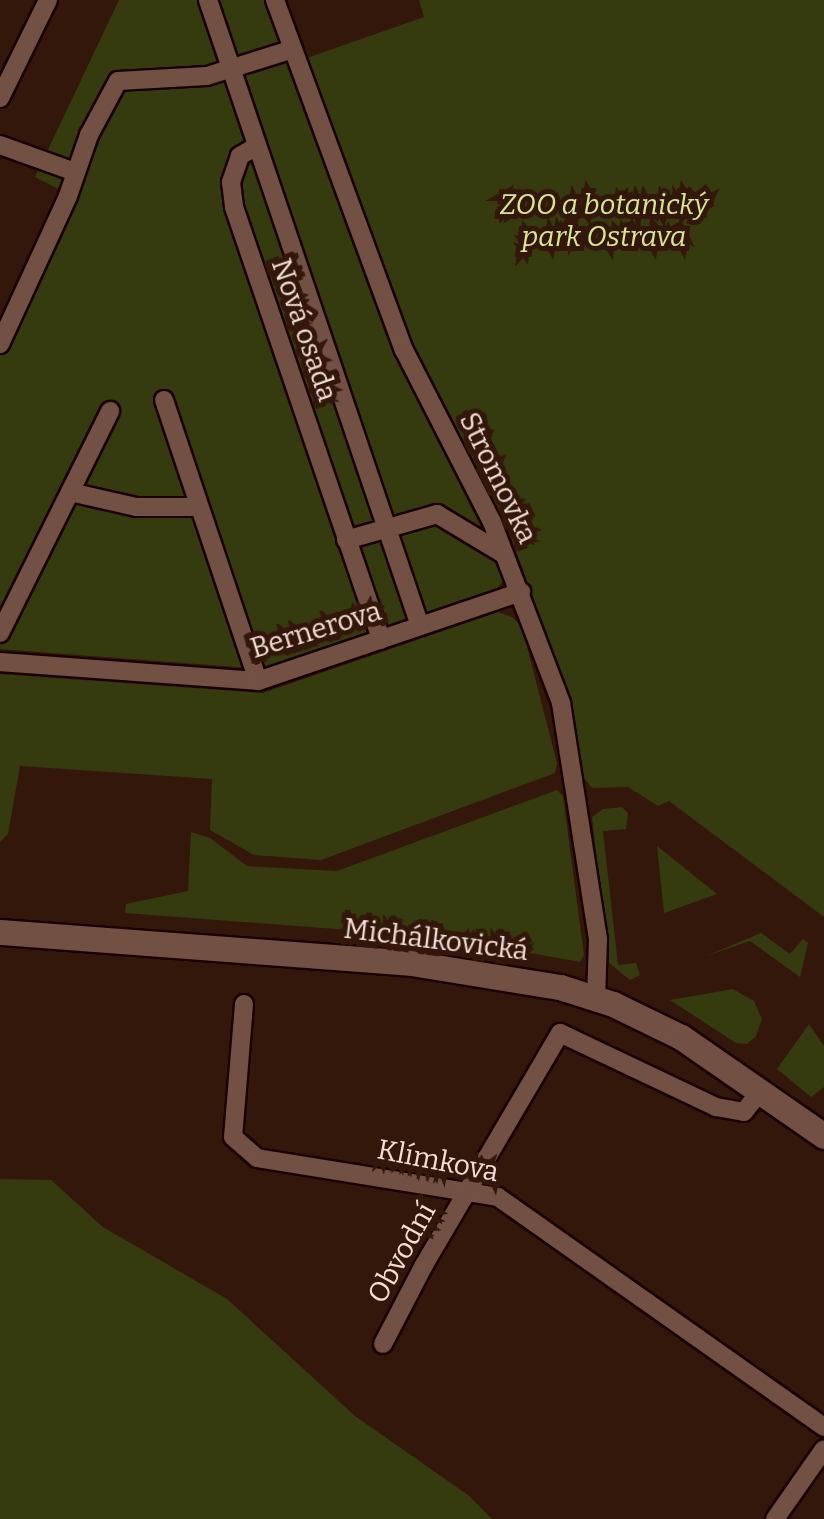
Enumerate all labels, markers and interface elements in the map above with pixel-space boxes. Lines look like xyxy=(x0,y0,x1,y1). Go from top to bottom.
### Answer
park label: ZOO a botanický park Ostrava xyxy=(500,188,708,254)
street label: Nová osada xyxy=(264,254,344,406)
street label: Stromovka xyxy=(452,407,544,549)
street label: Bernerova xyxy=(247,594,385,666)
street label: Michálkovická xyxy=(342,912,530,968)
street label: Klímkova xyxy=(374,1133,502,1189)
street label: Obvodní xyxy=(361,1197,443,1309)

